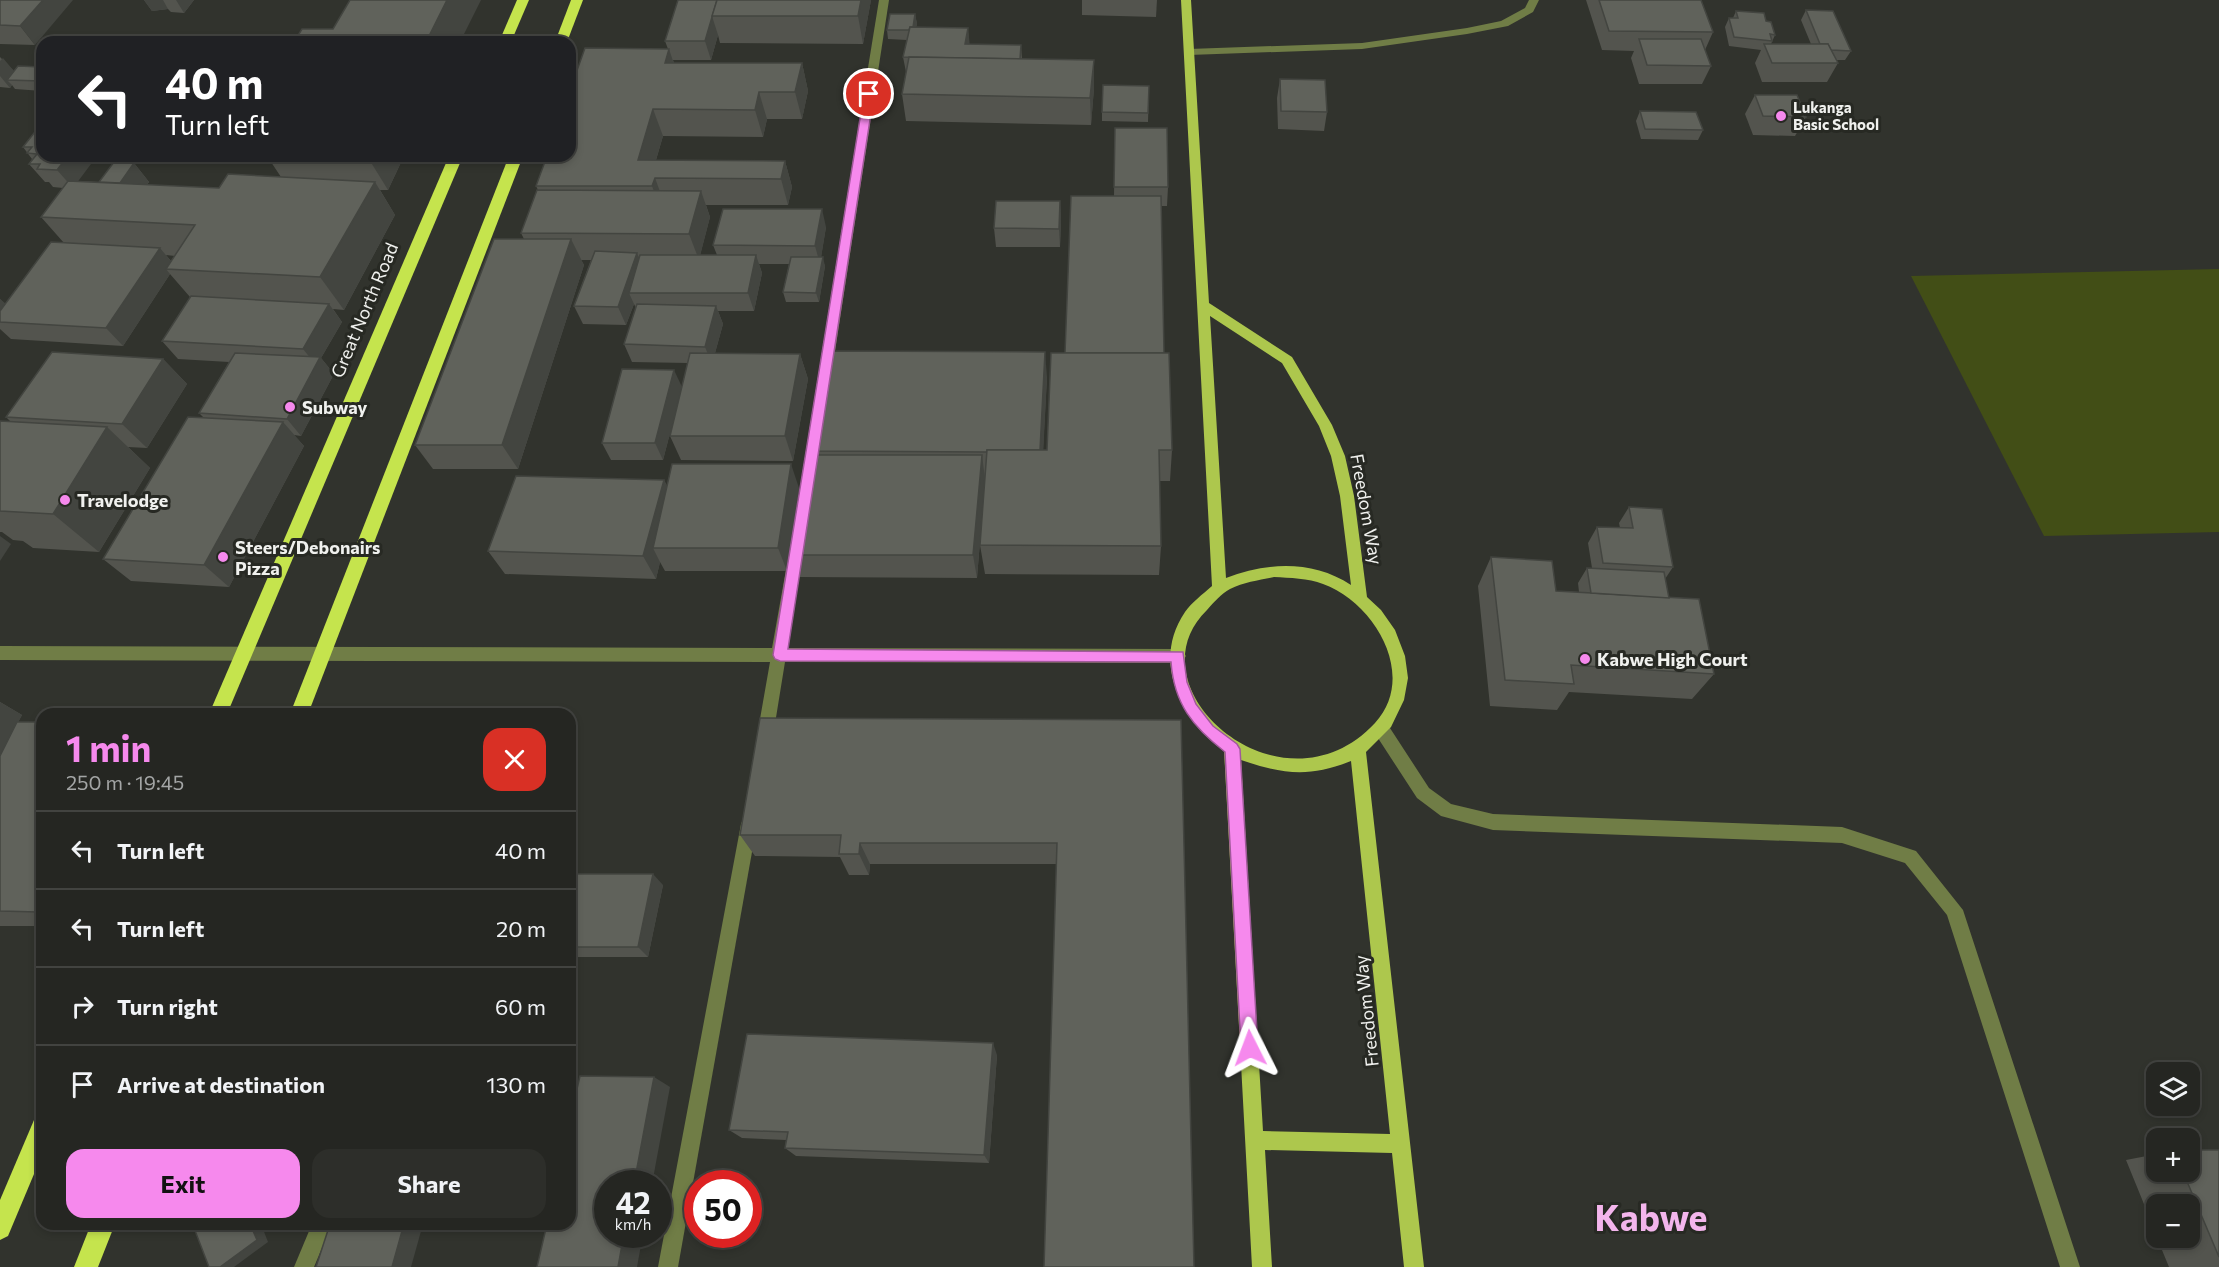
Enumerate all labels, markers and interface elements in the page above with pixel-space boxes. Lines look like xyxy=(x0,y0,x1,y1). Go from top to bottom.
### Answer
text: 40 m xyxy=(165,56,263,108)
icon: left xyxy=(66,60,144,138)
pin xyxy=(843,68,894,119)
icon: arrive xyxy=(852,77,885,110)
place label: Lukanga Basic School xyxy=(1793,98,1879,133)
text: Turn left xyxy=(165,108,269,141)
marker: Lukanga Basic School xyxy=(1774,109,1788,123)
street label: Great North Road xyxy=(326,239,402,381)
place label: Subway xyxy=(302,396,367,418)
marker: Subway xyxy=(283,400,297,414)
street label: Freedom Way xyxy=(1346,452,1388,566)
place label: Travelodge xyxy=(77,489,168,511)
marker: Travelodge xyxy=(58,493,72,507)
place label: Steers/Debonairs Pizza xyxy=(235,536,380,579)
marker: Steers/Debonairs Pizza xyxy=(216,550,230,564)
place label: Kabwe High Court xyxy=(1597,648,1748,670)
marker: Kabwe High Court xyxy=(1578,652,1592,666)
text: 1 min xyxy=(66,725,151,769)
button: close xyxy=(483,728,546,791)
text: 250 m · 19:45 xyxy=(66,770,184,794)
icon: left xyxy=(66,834,99,867)
text: Turn left xyxy=(117,837,204,864)
text: 40 m xyxy=(495,837,546,864)
icon: left xyxy=(66,912,99,945)
text: Turn left xyxy=(117,915,204,942)
text: 20 m xyxy=(496,915,546,942)
street label: Freedom Way xyxy=(1349,954,1383,1068)
icon: right xyxy=(66,990,99,1023)
text: Turn right xyxy=(117,993,218,1020)
text: 60 m xyxy=(495,993,546,1020)
position arrow xyxy=(1218,1016,1282,1080)
map controls xyxy=(2146,1062,2200,1248)
button: layers xyxy=(2146,1062,2200,1116)
icon: arrive xyxy=(66,1068,99,1101)
text: Arrive at destination xyxy=(117,1071,325,1098)
text: 130 m xyxy=(486,1071,546,1098)
button: + xyxy=(2146,1128,2200,1182)
button: Exit xyxy=(66,1149,300,1218)
button: Share xyxy=(312,1149,546,1218)
speed limit sign: 50 xyxy=(684,1170,762,1248)
text: 42 xyxy=(615,1183,651,1220)
district label: Kabwe xyxy=(1595,1194,1707,1238)
button: − xyxy=(2146,1194,2200,1248)
text: km/h xyxy=(615,1215,651,1233)

